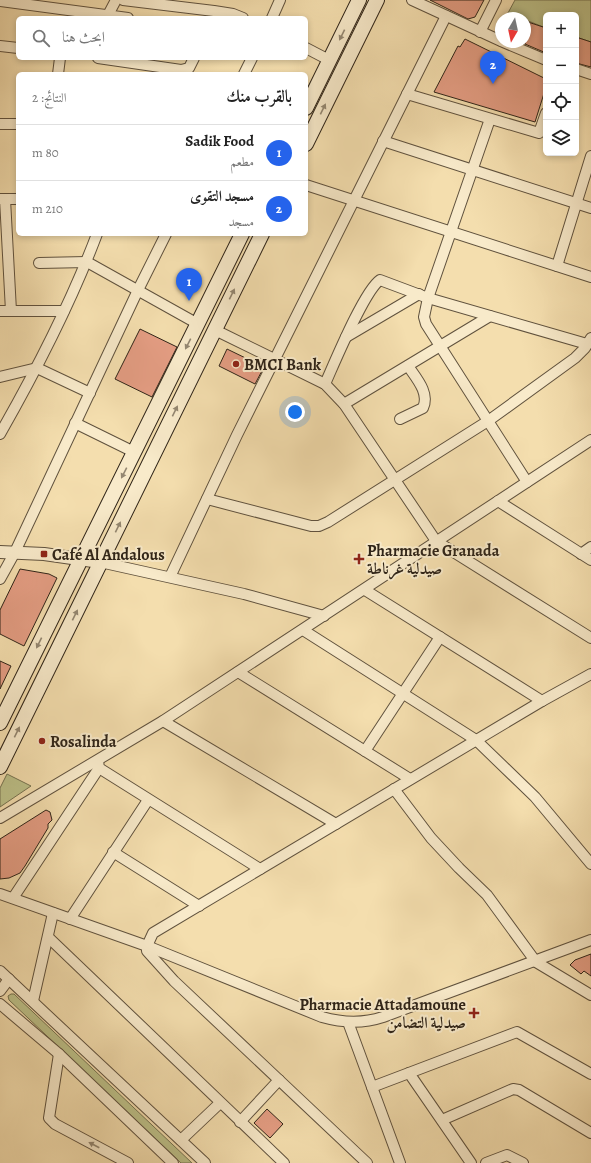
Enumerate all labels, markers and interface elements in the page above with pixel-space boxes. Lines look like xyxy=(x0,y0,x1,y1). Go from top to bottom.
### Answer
north arrow xyxy=(495,12,531,48)
map controls xyxy=(543,12,579,156)
button: + xyxy=(543,12,579,48)
search box xyxy=(16,16,308,60)
icon: search xyxy=(30,27,52,49)
text: ابحث هنا xyxy=(62,27,105,47)
one-way arrow xyxy=(339,29,345,41)
button: − xyxy=(543,48,579,84)
pin: 2 xyxy=(480,51,506,84)
button: locate xyxy=(543,84,579,120)
text: بالقرب منك xyxy=(226,85,292,108)
text: النتائج: 2 xyxy=(32,89,67,106)
one-way arrow xyxy=(320,103,326,114)
button: layers xyxy=(543,120,579,156)
text: Sadik Food xyxy=(185,131,254,151)
text: 80 m xyxy=(32,144,59,161)
text: 1 xyxy=(277,144,281,161)
text: مطعم xyxy=(230,153,254,170)
text: مسجد التقوى xyxy=(190,186,254,206)
text: 210 m xyxy=(32,200,63,217)
text: 2 xyxy=(276,200,282,217)
text: مسجد xyxy=(228,213,254,230)
pin: 1 xyxy=(176,268,202,301)
one-way arrow xyxy=(229,288,235,300)
one-way arrow xyxy=(185,339,191,350)
place label: BMCI Bank xyxy=(244,354,322,376)
marker: BMCI Bank xyxy=(231,359,241,369)
your location xyxy=(285,402,305,422)
one-way arrow xyxy=(172,405,178,417)
one-way arrow xyxy=(121,468,127,479)
one-way arrow xyxy=(114,522,121,533)
place label: Pharmacie Granada صيدلية غرناطة xyxy=(367,540,500,580)
place label: Café Al Andalous xyxy=(52,544,165,566)
marker: Café Al Andalous xyxy=(39,549,49,559)
marker: Pharmacie Granada صيدلية غرناطة xyxy=(354,554,364,564)
one-way arrow xyxy=(72,610,78,621)
one-way arrow xyxy=(36,638,42,649)
one-way arrow xyxy=(14,726,20,738)
place label: Rosalinda xyxy=(50,731,117,753)
marker: Rosalinda xyxy=(37,736,47,746)
place label: Pharmacie Attadamoune صيدلية التضامن xyxy=(299,994,466,1034)
marker: Pharmacie Attadamoune صيدلية التضامن xyxy=(469,1008,479,1018)
one-way arrow xyxy=(88,1141,100,1148)

